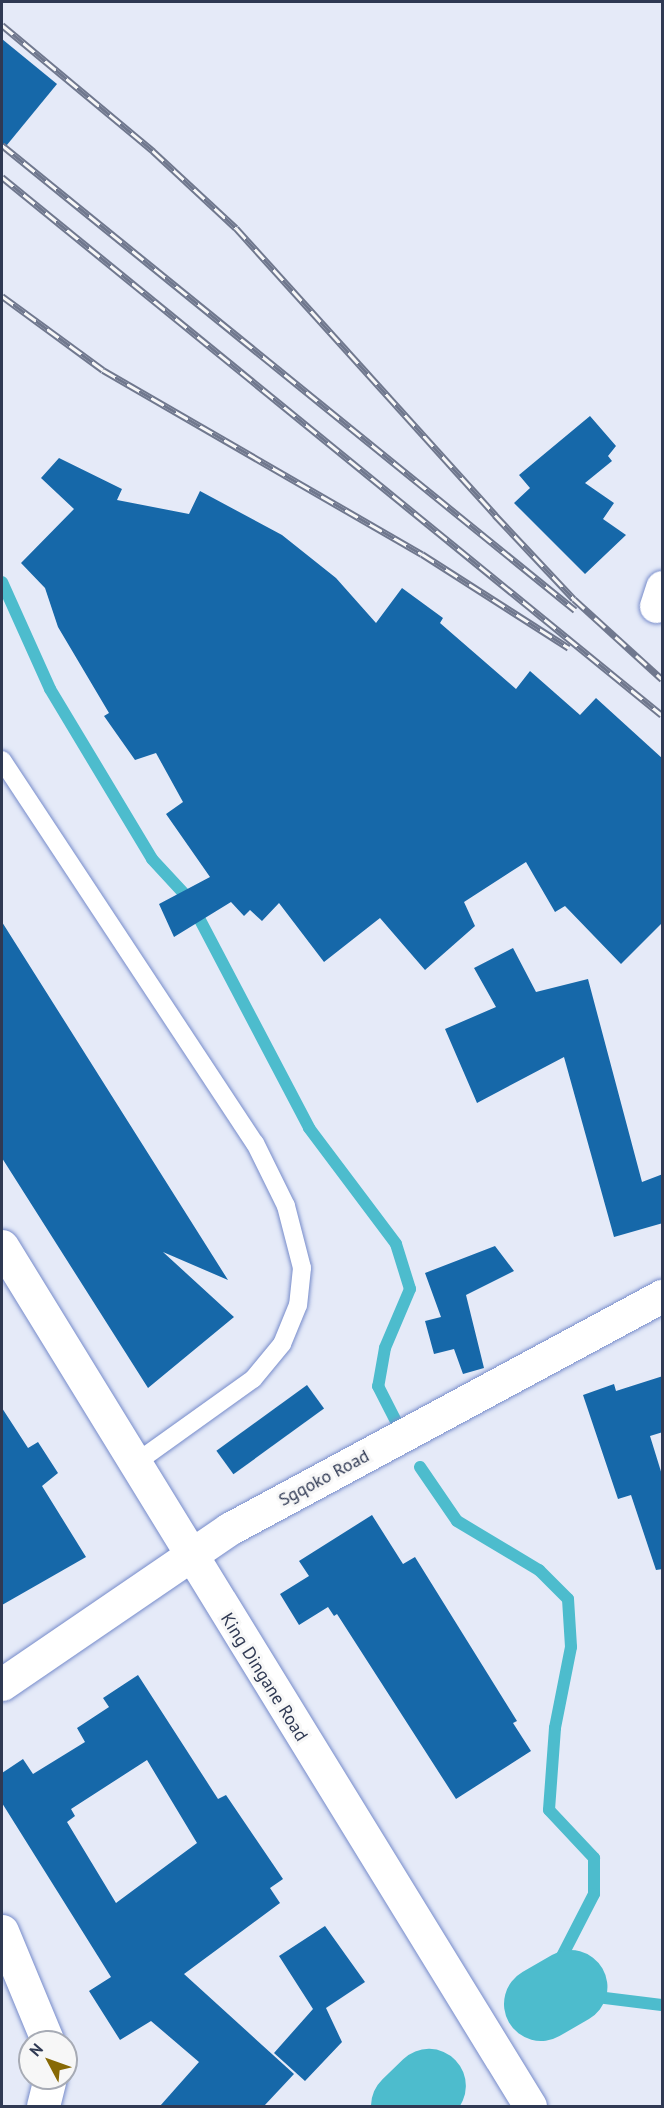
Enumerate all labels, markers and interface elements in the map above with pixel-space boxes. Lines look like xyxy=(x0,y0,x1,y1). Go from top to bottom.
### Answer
street label: Sgqoko Road xyxy=(275,1445,373,1511)
street label: King Dingane Road xyxy=(216,1609,312,1745)
north arrow xyxy=(18,2030,78,2090)
text: N xyxy=(25,2039,47,2060)

